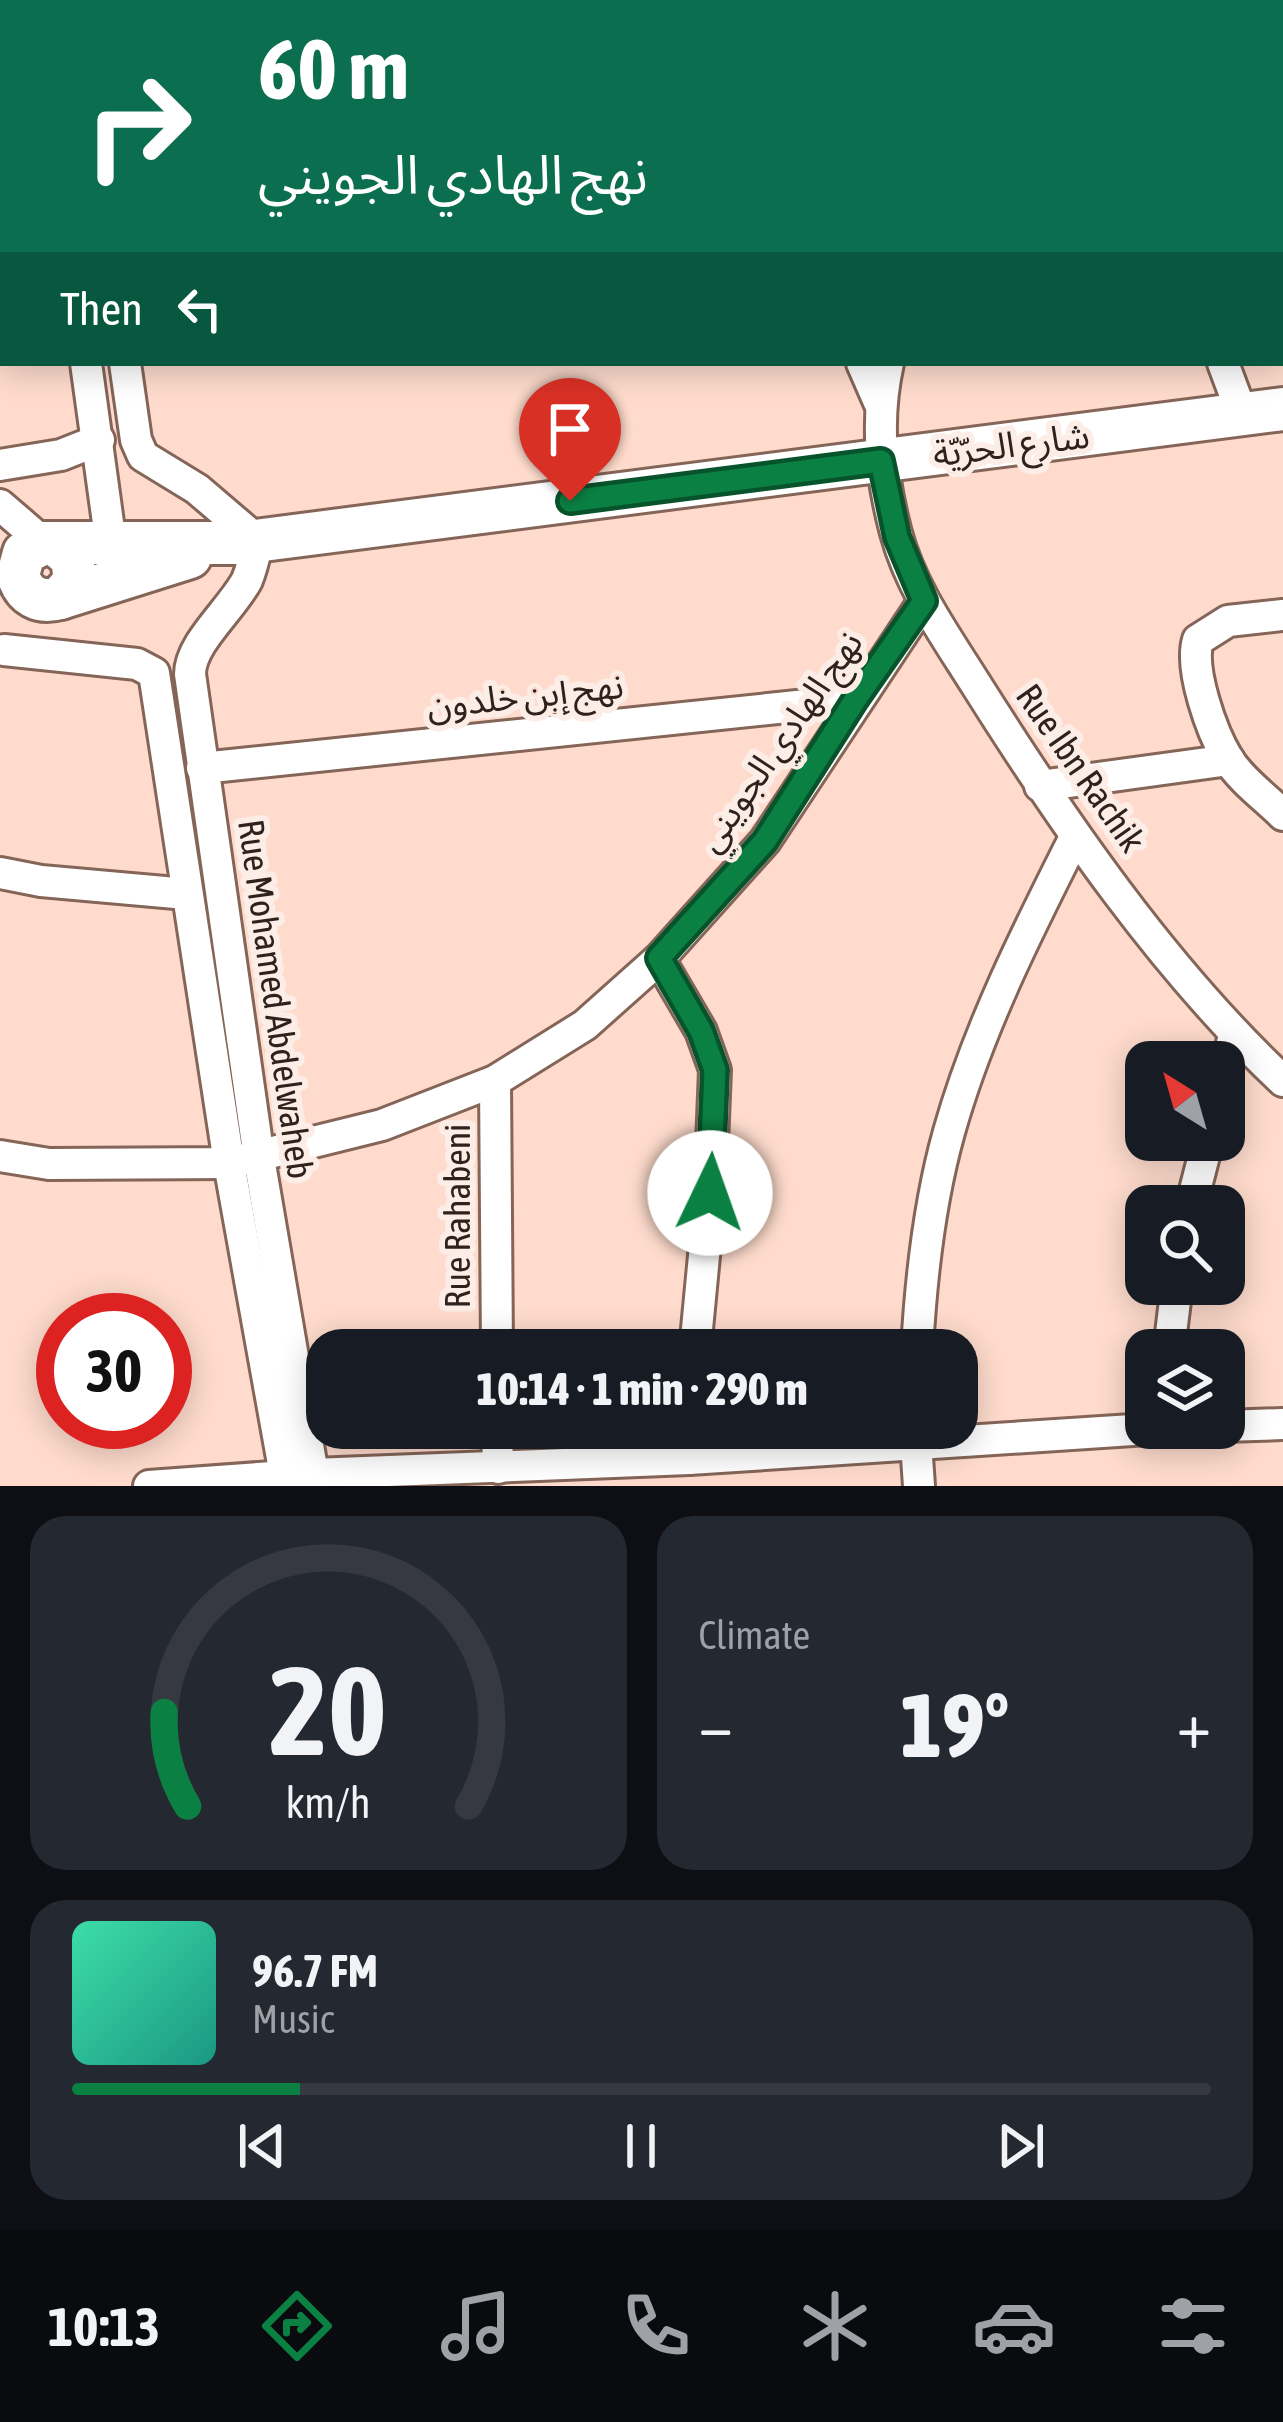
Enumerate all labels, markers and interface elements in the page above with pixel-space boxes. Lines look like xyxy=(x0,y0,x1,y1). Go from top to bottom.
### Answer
text: 60 m xyxy=(258,21,409,117)
icon: right xyxy=(60,48,216,204)
text: نهج الهادي الجويني xyxy=(258,144,648,205)
icon: left xyxy=(167,276,233,342)
text: Then xyxy=(60,283,143,335)
pin xyxy=(519,378,621,501)
icon: arrive xyxy=(537,396,603,462)
street label: شارع الحرّيّة xyxy=(930,414,1092,480)
street label: نهج الهادي الجويني xyxy=(687,623,877,864)
street label: نهج إبن خلدون xyxy=(425,664,626,732)
street label: Rue Ibn Rachik xyxy=(1008,676,1154,860)
street label: Rue Mohamed Abdelwaheb xyxy=(230,817,322,1181)
north arrow xyxy=(1125,1041,1245,1161)
map controls xyxy=(1125,1041,1245,1449)
street label: Rue Rahabeni xyxy=(436,1124,478,1308)
position arrow xyxy=(647,1130,773,1256)
button: search xyxy=(1125,1185,1245,1305)
speed limit sign: 30 xyxy=(36,1293,192,1449)
button: layers xyxy=(1125,1329,1245,1449)
text: 10:14 · 1 min · 290 m xyxy=(476,1363,808,1415)
text: Climate xyxy=(699,1613,810,1657)
text: 20 xyxy=(270,1638,387,1781)
text: 19° xyxy=(900,1673,1009,1776)
text: − xyxy=(699,1686,733,1762)
text: + xyxy=(1177,1686,1211,1762)
text: km/h xyxy=(286,1778,371,1827)
text: 96.7 FM xyxy=(252,1945,378,1997)
text: Music xyxy=(252,1997,334,2041)
icon: previous xyxy=(229,2113,295,2179)
icon: pause xyxy=(608,2113,674,2179)
icon: next xyxy=(988,2113,1054,2179)
icon: directions xyxy=(255,2284,339,2368)
icon: music xyxy=(434,2284,518,2368)
icon: phone xyxy=(614,2284,698,2368)
icon: climate xyxy=(793,2284,877,2368)
icon: car xyxy=(972,2284,1056,2368)
icon: filters xyxy=(1151,2284,1235,2368)
text: 10:13 xyxy=(48,2296,160,2357)

